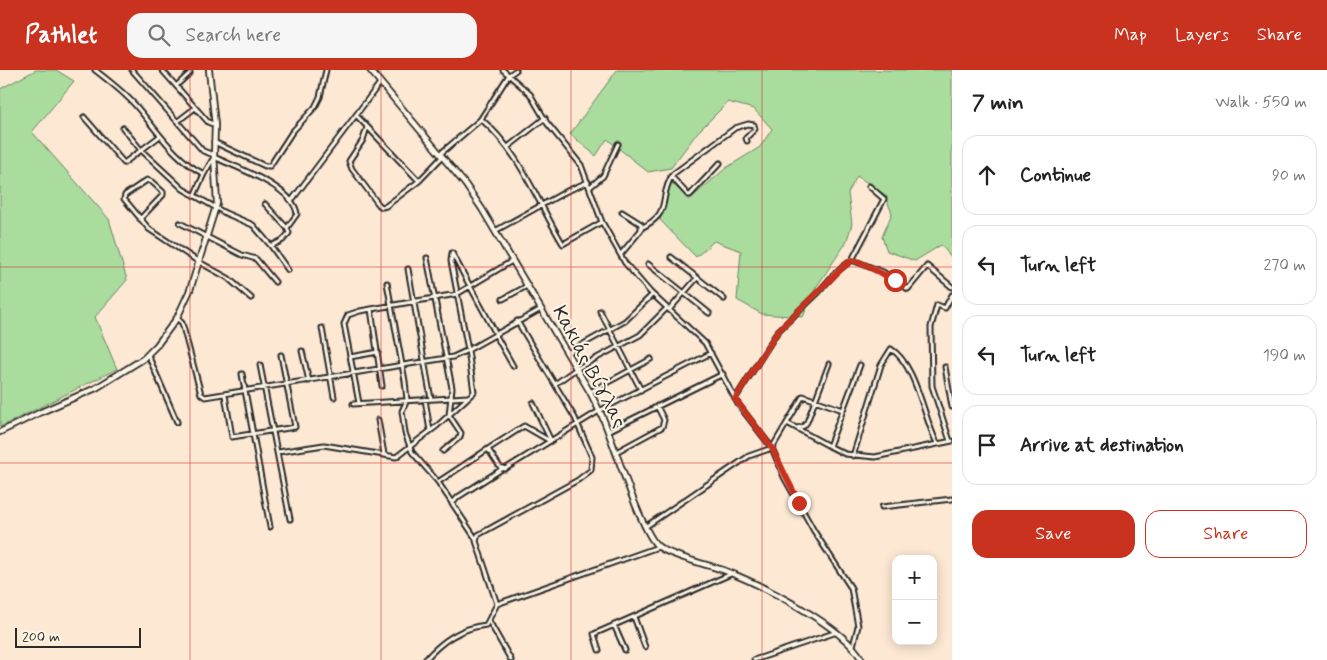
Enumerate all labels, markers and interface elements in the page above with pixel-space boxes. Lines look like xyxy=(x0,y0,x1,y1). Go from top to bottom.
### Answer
search box xyxy=(127,13,477,58)
text: Pathlet xyxy=(25,20,97,51)
icon: search xyxy=(145,21,173,49)
text: Search here xyxy=(185,23,281,48)
text: Map xyxy=(1114,23,1147,47)
text: Layers xyxy=(1175,23,1229,47)
text: Share xyxy=(1257,23,1302,47)
text: 7 min xyxy=(972,89,1024,117)
text: Walk · 550 m xyxy=(1215,92,1307,113)
icon: ahead xyxy=(973,161,1001,189)
text: Continue xyxy=(1020,163,1091,188)
text: 90 m xyxy=(1272,165,1306,186)
icon: left xyxy=(973,251,1001,279)
text: Turn left xyxy=(1020,253,1096,278)
text: 270 m xyxy=(1263,255,1306,276)
route start xyxy=(884,269,907,292)
street label: Κακιάς Βίγλας xyxy=(545,301,633,433)
icon: left xyxy=(973,341,1001,369)
text: Turn left xyxy=(1020,343,1096,368)
text: 190 m xyxy=(1263,345,1306,366)
icon: arrive xyxy=(973,431,1001,459)
text: Arrive at destination xyxy=(1020,433,1184,458)
route end xyxy=(788,492,811,515)
button: Save xyxy=(972,510,1135,558)
button: Share xyxy=(1145,510,1307,558)
map controls xyxy=(892,555,937,645)
button: + xyxy=(892,555,937,600)
button: − xyxy=(892,600,937,645)
scale bar xyxy=(15,625,141,648)
text: 200 m xyxy=(22,628,60,646)

